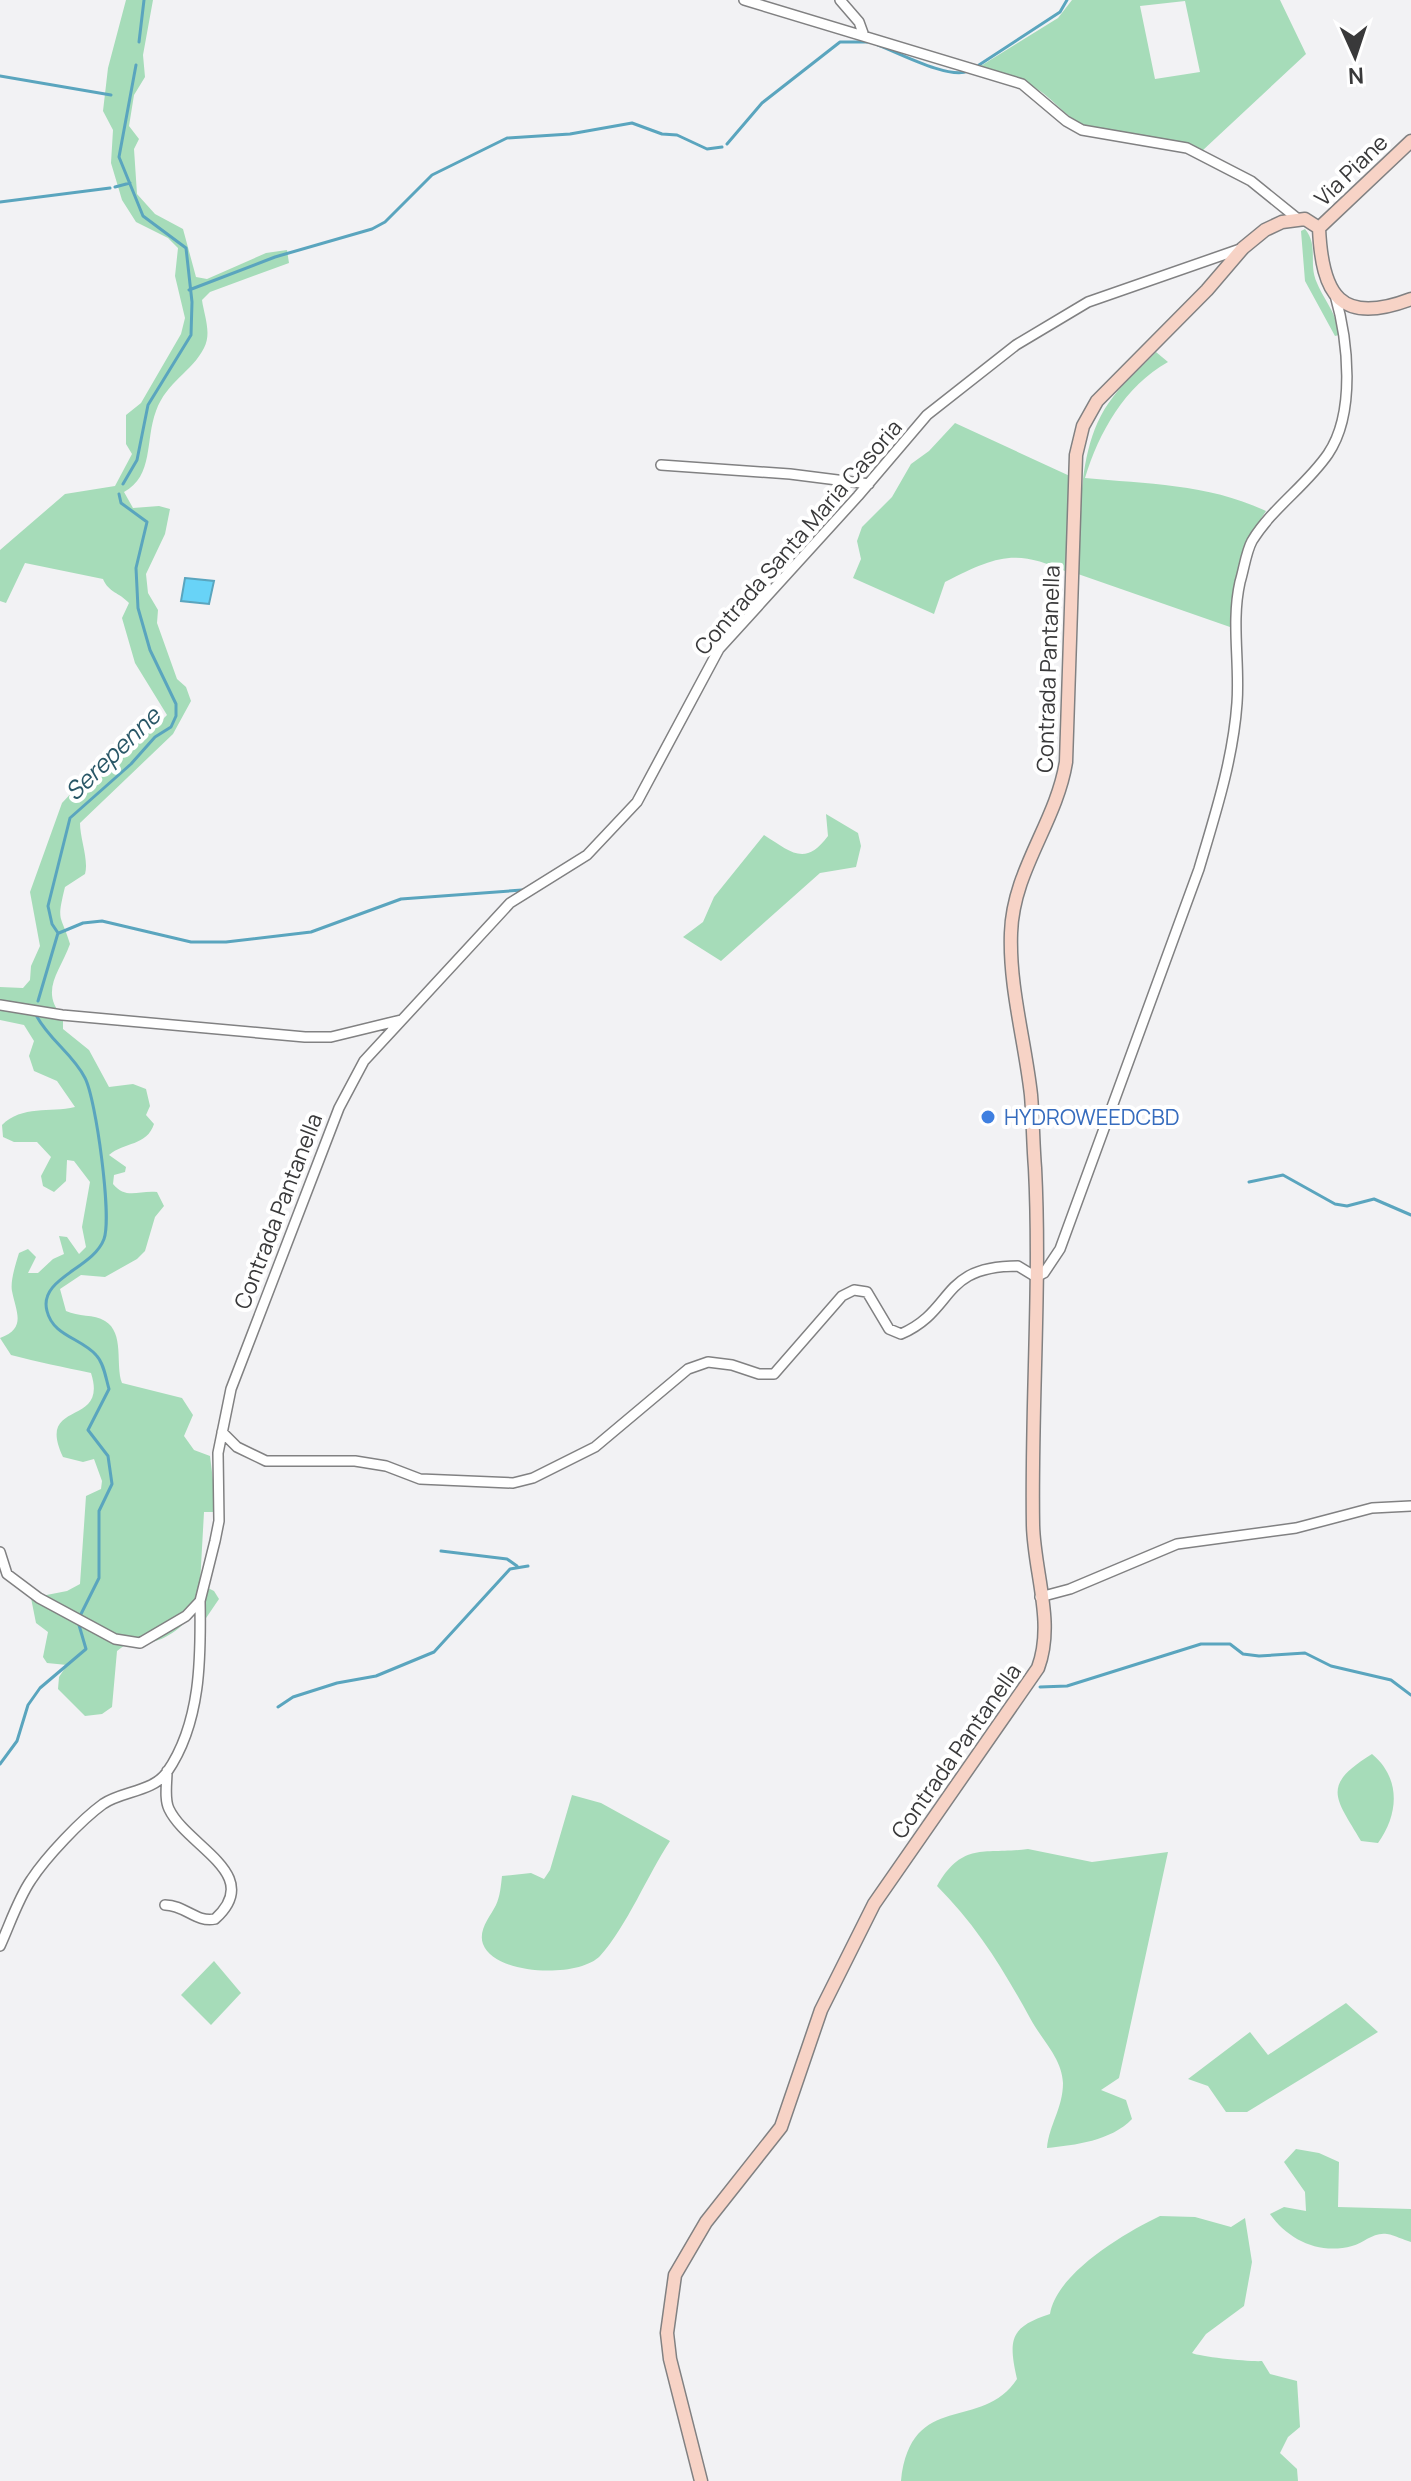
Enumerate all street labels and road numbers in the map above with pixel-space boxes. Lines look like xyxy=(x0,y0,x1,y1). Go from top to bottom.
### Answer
street label: Via Piane xyxy=(1308,127,1394,212)
street label: Contrada Santa Maria Casoria xyxy=(687,413,909,661)
street label: Contrada Pantanella xyxy=(1029,565,1067,773)
street label: Contrada Pantanella xyxy=(227,1109,329,1313)
street label: Contrada Pantanella xyxy=(884,1657,1028,1845)

